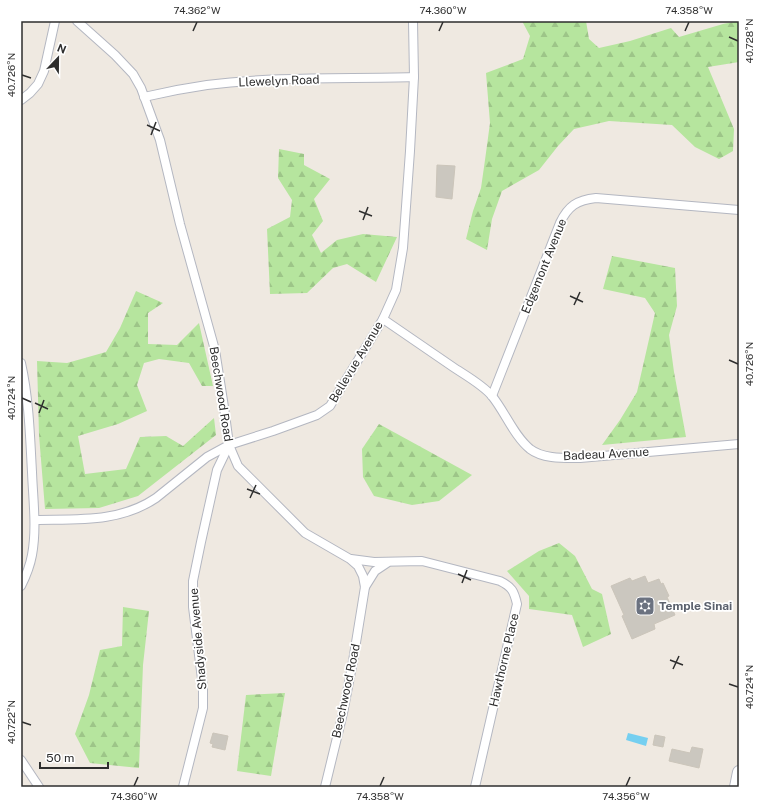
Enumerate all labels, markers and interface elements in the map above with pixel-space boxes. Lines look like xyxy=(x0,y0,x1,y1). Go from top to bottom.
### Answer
text: 74.362°W xyxy=(174,4,221,16)
text: 74.360°W xyxy=(420,4,467,16)
text: 74.358°W xyxy=(665,4,713,16)
text: 40.728°N xyxy=(743,19,755,63)
north arrow xyxy=(38,38,78,78)
text: N xyxy=(56,42,68,56)
text: 40.726°N xyxy=(5,53,17,97)
street label: Llewelyn Road xyxy=(238,73,320,89)
street label: Edgemont Avenue xyxy=(519,216,570,316)
street label: Bellevue Avenue xyxy=(326,319,386,405)
text: 40.726°N xyxy=(743,342,755,386)
street label: Beechwood Road xyxy=(207,345,235,443)
text: 40.724°N xyxy=(5,376,17,420)
street label: Badeau Avenue xyxy=(563,445,650,463)
street label: Shadyside Avenue xyxy=(187,587,209,690)
synagogue icon: Temple Sinai xyxy=(634,595,656,617)
place label: Temple Sinai xyxy=(659,599,732,613)
street label: Hawthorne Place xyxy=(486,612,522,708)
street label: Beechwood Road xyxy=(329,643,363,739)
text: 40.724°N xyxy=(743,665,755,709)
text: 40.722°N xyxy=(5,700,17,744)
scale bar xyxy=(40,744,108,770)
text: 50 m xyxy=(46,751,74,765)
text: 74.360°W xyxy=(111,790,158,802)
text: 74.358°W xyxy=(356,790,404,802)
text: 74.356°W xyxy=(602,790,650,802)

